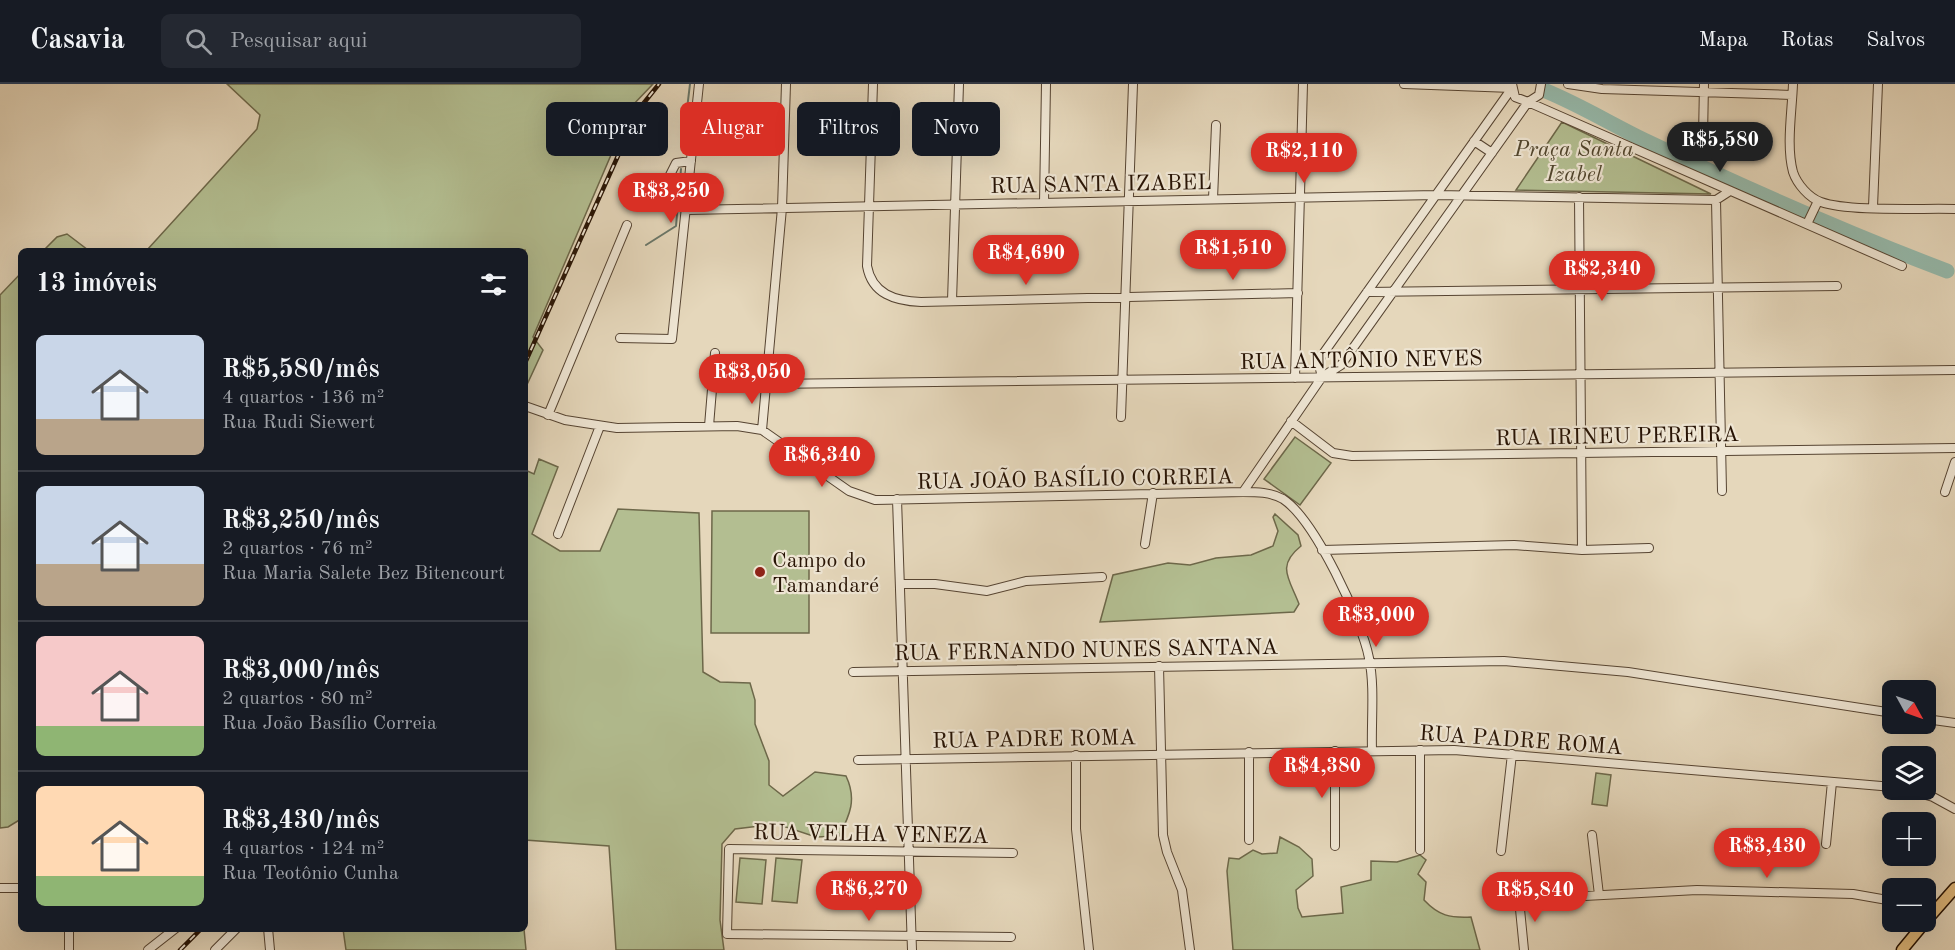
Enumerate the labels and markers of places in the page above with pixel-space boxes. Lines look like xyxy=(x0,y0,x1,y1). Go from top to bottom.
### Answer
pin: R$5,580 xyxy=(1665,122,1775,173)
pin: R$2,110 xyxy=(1249,133,1359,184)
pin: R$3,250 xyxy=(616,173,726,224)
pin: R$1,510 xyxy=(1178,230,1288,281)
pin: R$4,690 xyxy=(971,235,1081,286)
pin: R$2,340 xyxy=(1547,251,1657,302)
pin: R$3,050 xyxy=(697,354,807,405)
pin: R$6,340 xyxy=(767,437,877,488)
place label: Campo do Tamandaré xyxy=(772,550,879,597)
marker: Campo do Tamandaré xyxy=(753,565,767,579)
pin: R$3,000 xyxy=(1321,597,1431,648)
pin: R$4,380 xyxy=(1267,748,1377,799)
pin: R$3,430 xyxy=(1712,828,1822,879)
pin: R$6,270 xyxy=(814,871,924,922)
pin: R$5,840 xyxy=(1480,872,1590,923)

